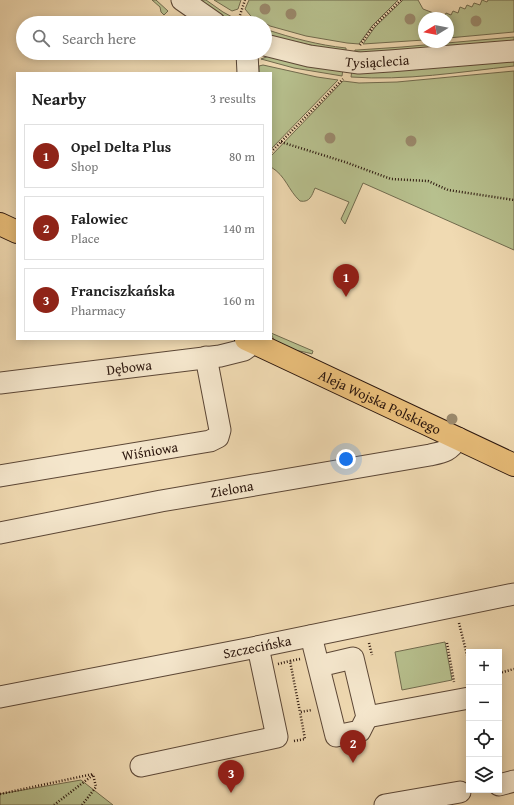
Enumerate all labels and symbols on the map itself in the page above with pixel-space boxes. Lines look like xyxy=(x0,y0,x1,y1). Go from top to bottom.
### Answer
north arrow xyxy=(418,12,454,48)
street label: Tysiąclecia xyxy=(344,49,410,73)
pin: 1 xyxy=(333,264,359,297)
street label: Dębowa xyxy=(105,354,153,380)
street label: Aleja Wojska Polskiego xyxy=(315,365,444,439)
street label: Wiśniowa xyxy=(120,436,180,466)
your location xyxy=(336,449,356,469)
street label: Zielona xyxy=(209,475,255,502)
street label: Szczecińska xyxy=(221,630,293,663)
pin: 2 xyxy=(340,730,366,763)
pin: 3 xyxy=(218,760,244,793)

